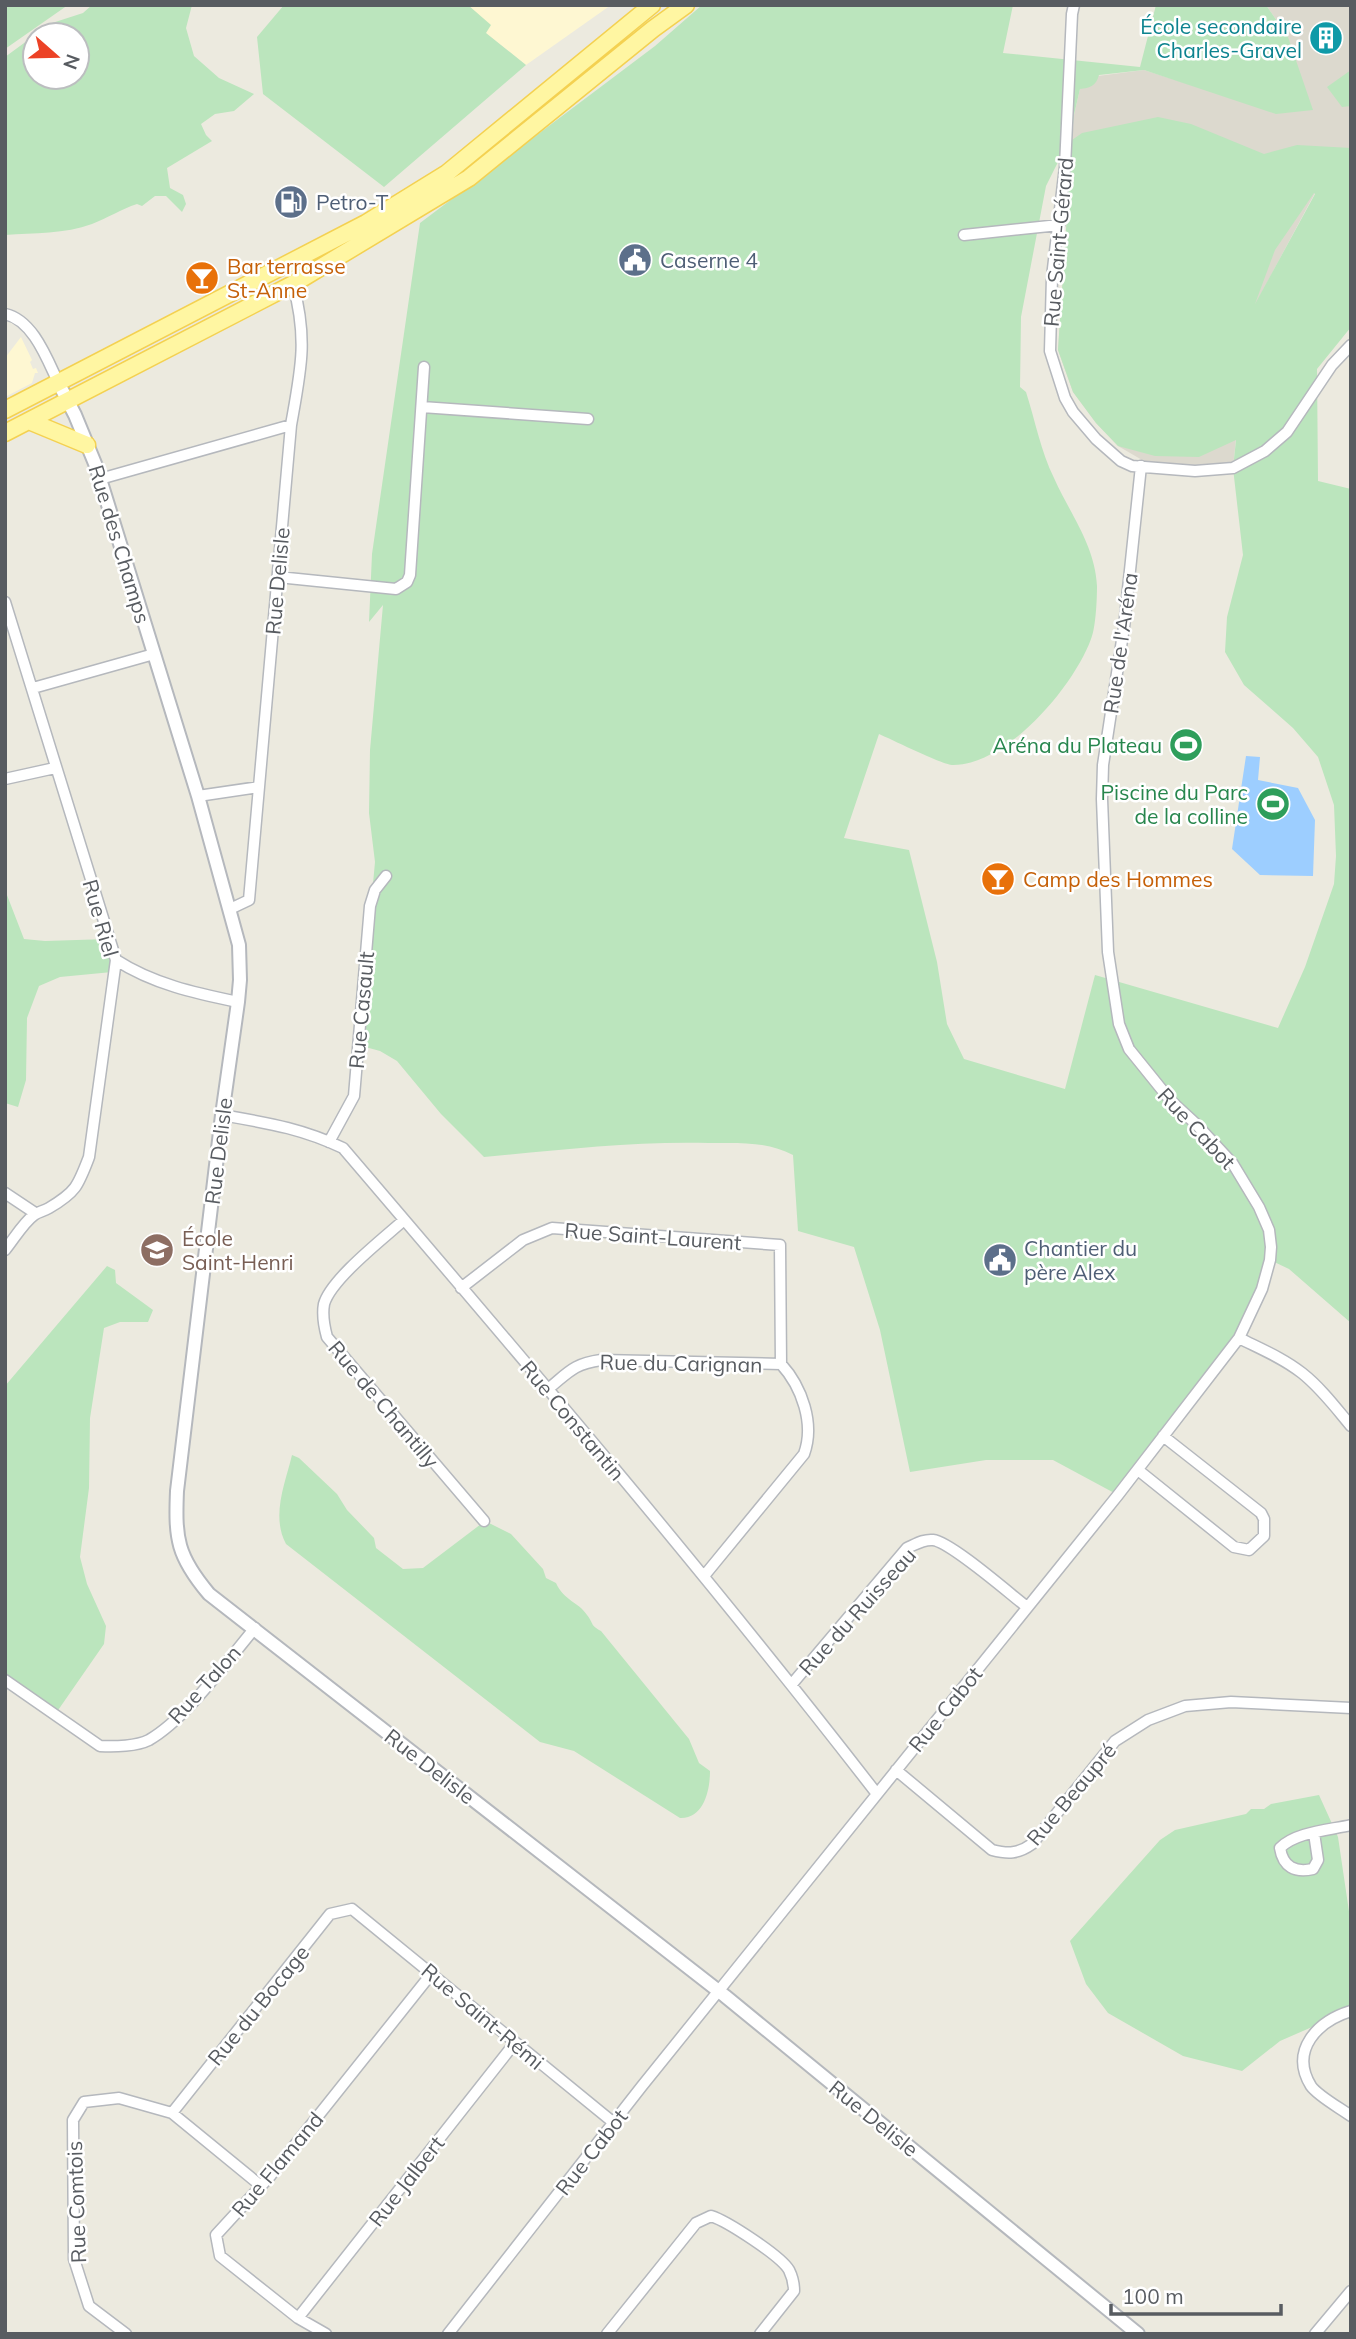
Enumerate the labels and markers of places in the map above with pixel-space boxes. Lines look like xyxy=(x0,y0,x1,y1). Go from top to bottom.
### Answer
place label: École secondaire Charles-Gravel xyxy=(1140,13,1302,63)
building icon: École secondaire Charles-Gravel xyxy=(1307,19,1345,57)
fuel station icon: Petro-T xyxy=(272,183,310,221)
place label: Petro-T xyxy=(316,189,389,215)
public building icon: Caserne 4 xyxy=(616,241,654,279)
place label: Caserne 4 xyxy=(660,247,758,273)
place label: Bar terrasse St-Anne xyxy=(227,253,346,303)
bar icon: Bar terrasse St-Anne xyxy=(183,259,221,297)
sports icon: Aréna du Plateau xyxy=(1167,726,1205,764)
place label: Aréna du Plateau xyxy=(992,732,1162,758)
place label: Piscine du Parc de la colline xyxy=(1100,779,1248,829)
sports icon: Piscine du Parc de la colline xyxy=(1254,785,1292,823)
bar icon: Camp des Hommes xyxy=(979,860,1017,898)
place label: Camp des Hommes xyxy=(1023,866,1213,892)
place label: École Saint-Henri xyxy=(182,1225,294,1275)
school or university icon: École Saint-Henri xyxy=(138,1231,176,1269)
place label: Chantier du père Alex xyxy=(1024,1235,1137,1285)
public building icon: Chantier du père Alex xyxy=(981,1241,1019,1279)

